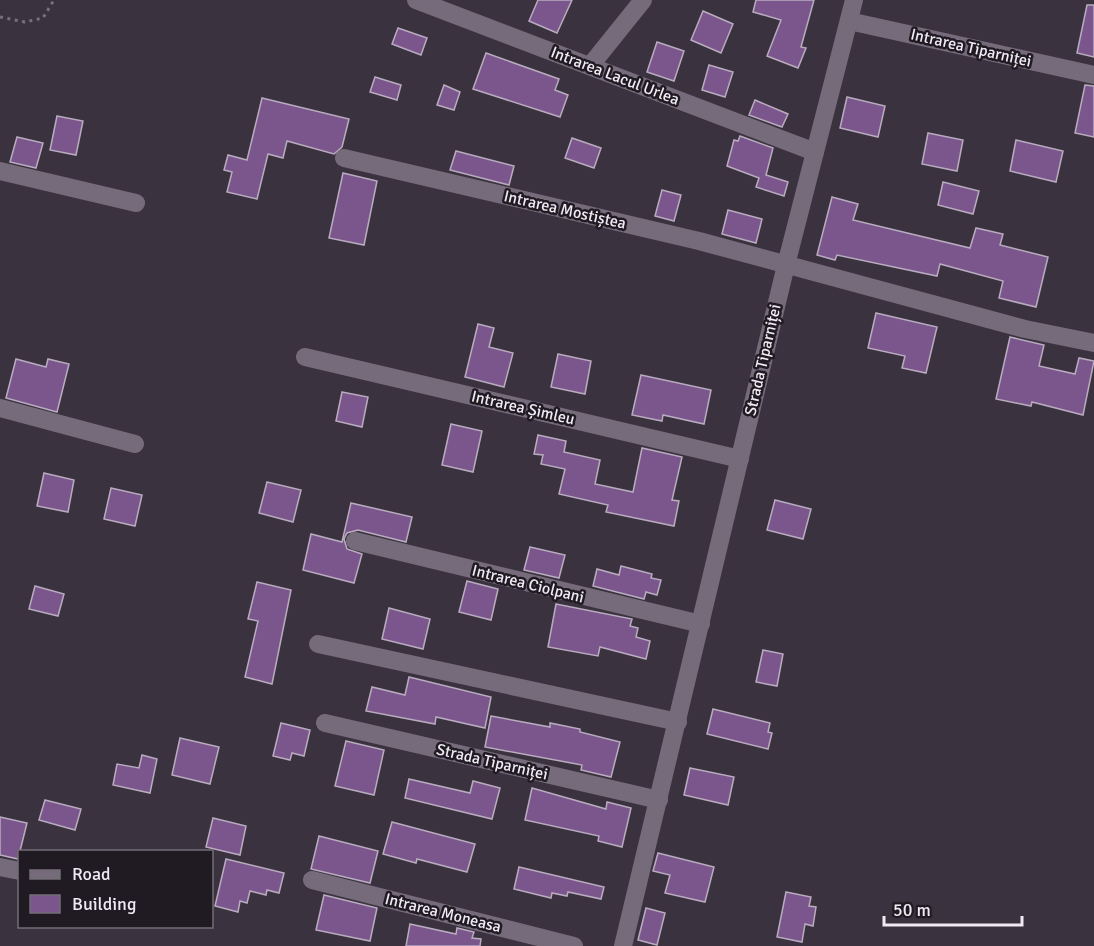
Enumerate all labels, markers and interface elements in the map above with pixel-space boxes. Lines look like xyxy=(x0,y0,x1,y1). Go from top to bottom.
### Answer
street label: Intrarea Tiparniței xyxy=(909,24,1033,72)
street label: Intrarea Lacul Urlea xyxy=(548,42,682,110)
street label: Intrarea Mostiștea xyxy=(502,186,628,234)
street label: Strada Tiparniței xyxy=(740,302,786,418)
street label: Intrarea Șimleu xyxy=(469,386,577,430)
street label: Intrarea Ciolpani xyxy=(470,560,586,608)
street label: Strada Tiparniței xyxy=(434,739,550,785)
legend xyxy=(18,850,213,928)
text: Road xyxy=(72,863,111,885)
street label: Intrarea Moneasa xyxy=(383,889,503,937)
scale bar xyxy=(884,889,1022,927)
text: Building xyxy=(72,893,136,915)
text: 50 m xyxy=(893,899,931,921)

